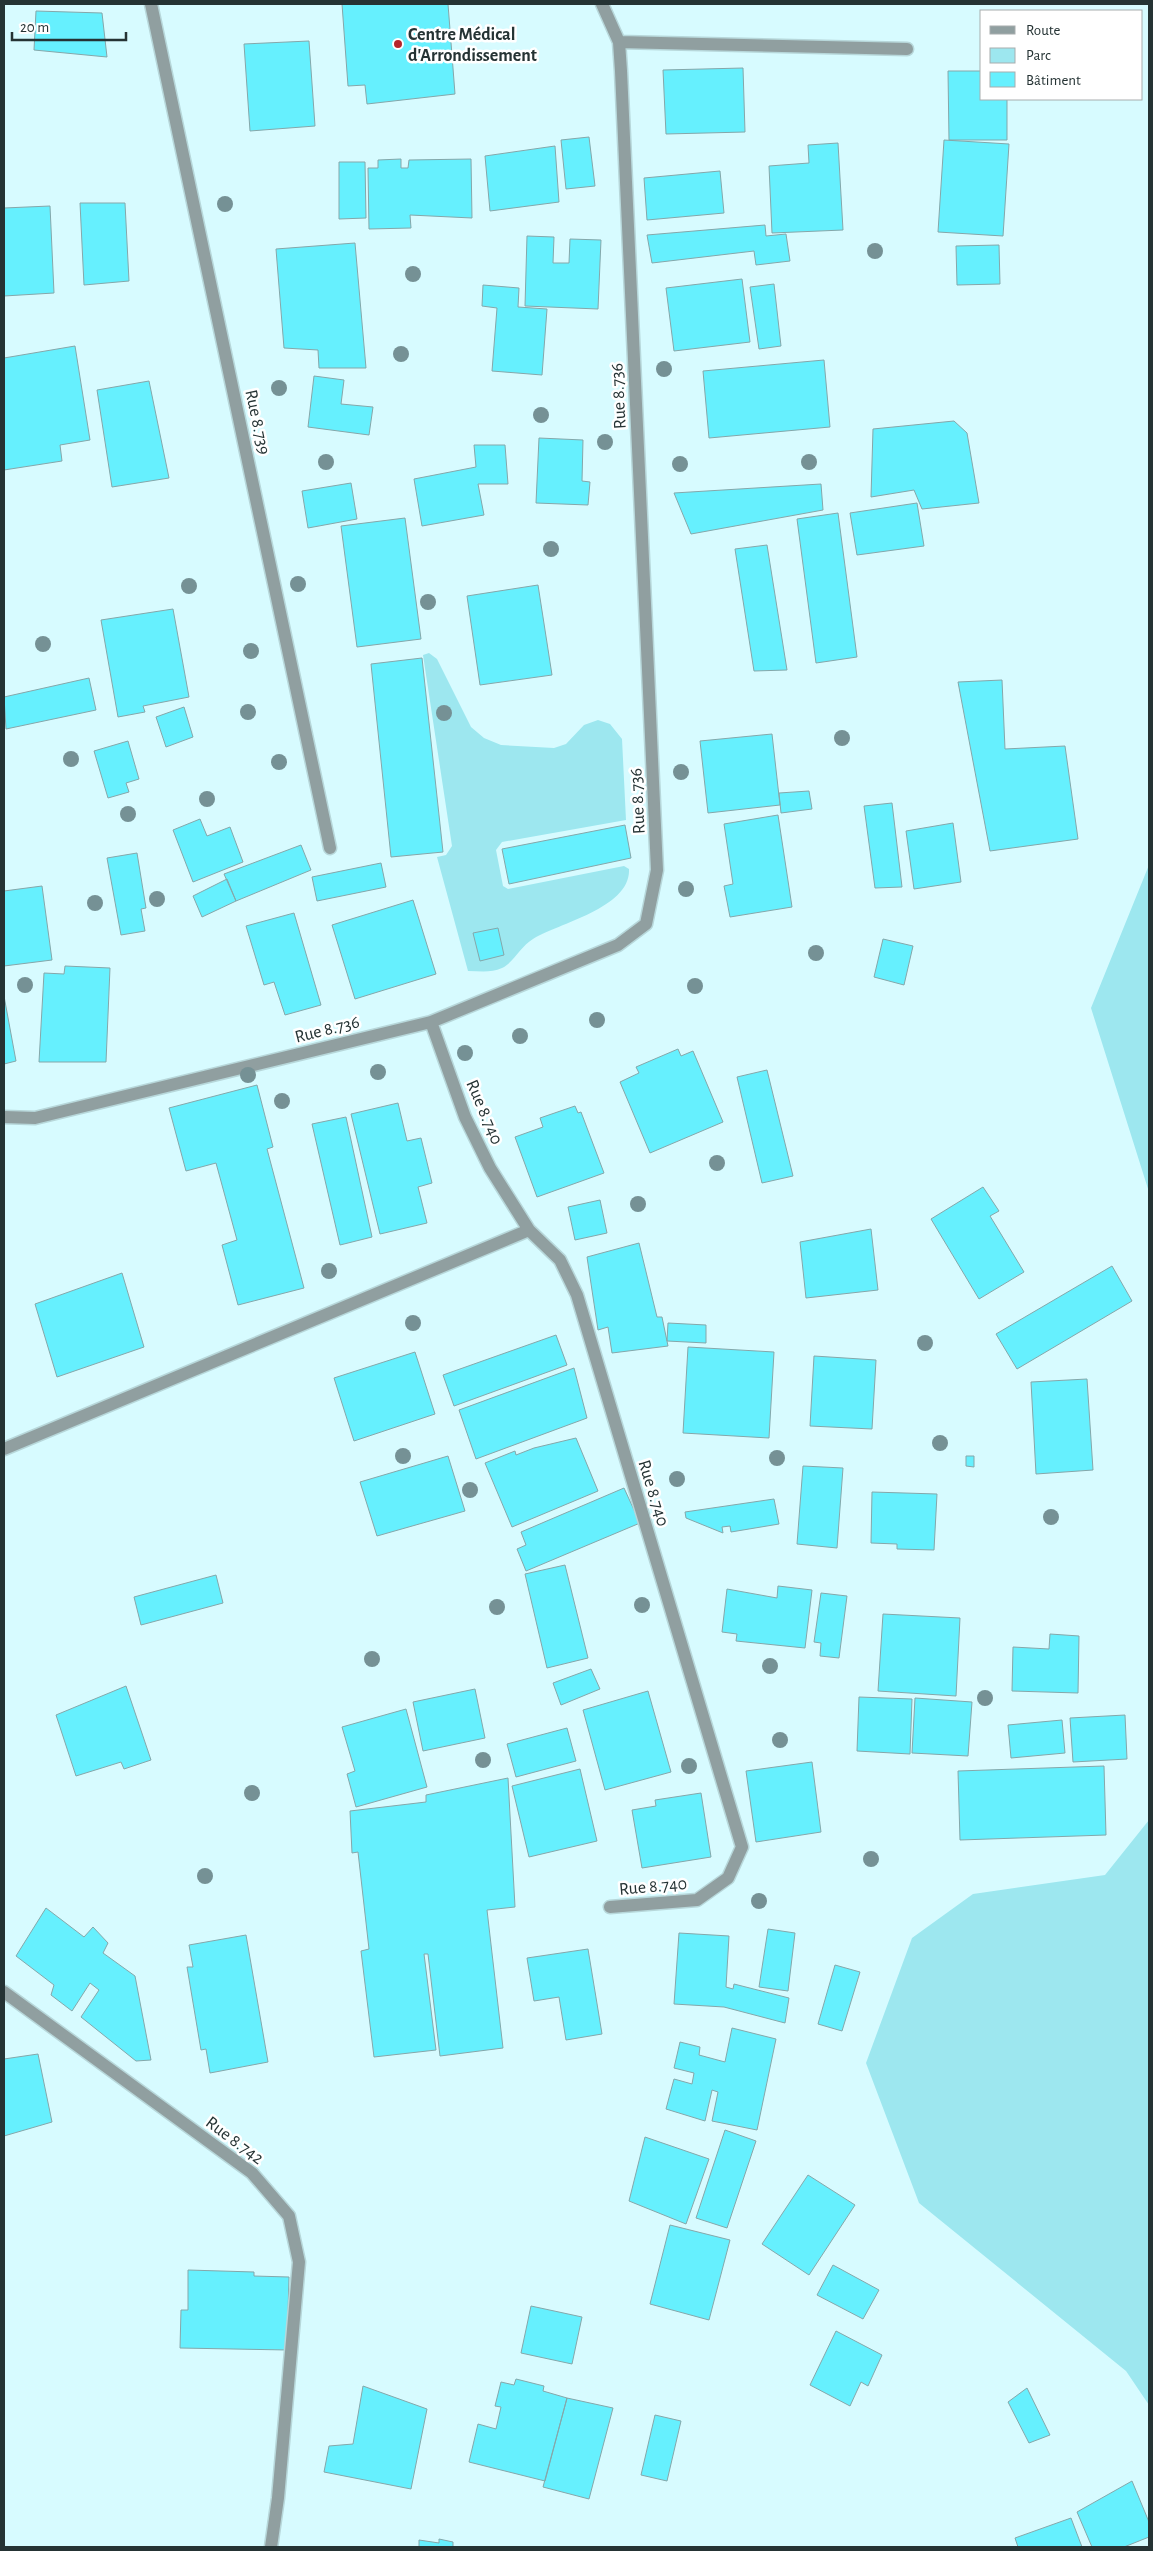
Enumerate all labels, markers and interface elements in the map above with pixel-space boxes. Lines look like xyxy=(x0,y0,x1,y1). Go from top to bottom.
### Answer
scale bar xyxy=(12,10,126,42)
legend xyxy=(980,10,1143,100)
text: 20 m xyxy=(20,20,49,35)
text: Route xyxy=(1026,23,1060,38)
place label: Centre Médical d'Arrondissement xyxy=(408,26,537,65)
marker: Centre Médical d'Arrondissement xyxy=(392,38,404,50)
text: Parc xyxy=(1026,48,1051,63)
text: Bâtiment xyxy=(1026,73,1081,88)
street label: Rue 8.736 xyxy=(608,362,630,429)
street label: Rue 8.739 xyxy=(241,388,273,456)
street label: Rue 8.736 xyxy=(627,767,649,834)
street label: Rue 8.736 xyxy=(293,1013,361,1047)
street label: Rue 8.740 xyxy=(462,1077,506,1147)
street label: Rue 8.740 xyxy=(634,1458,672,1529)
street label: Rue 8.740 xyxy=(618,1875,688,1899)
street label: Rue 8.742 xyxy=(202,2113,267,2168)

